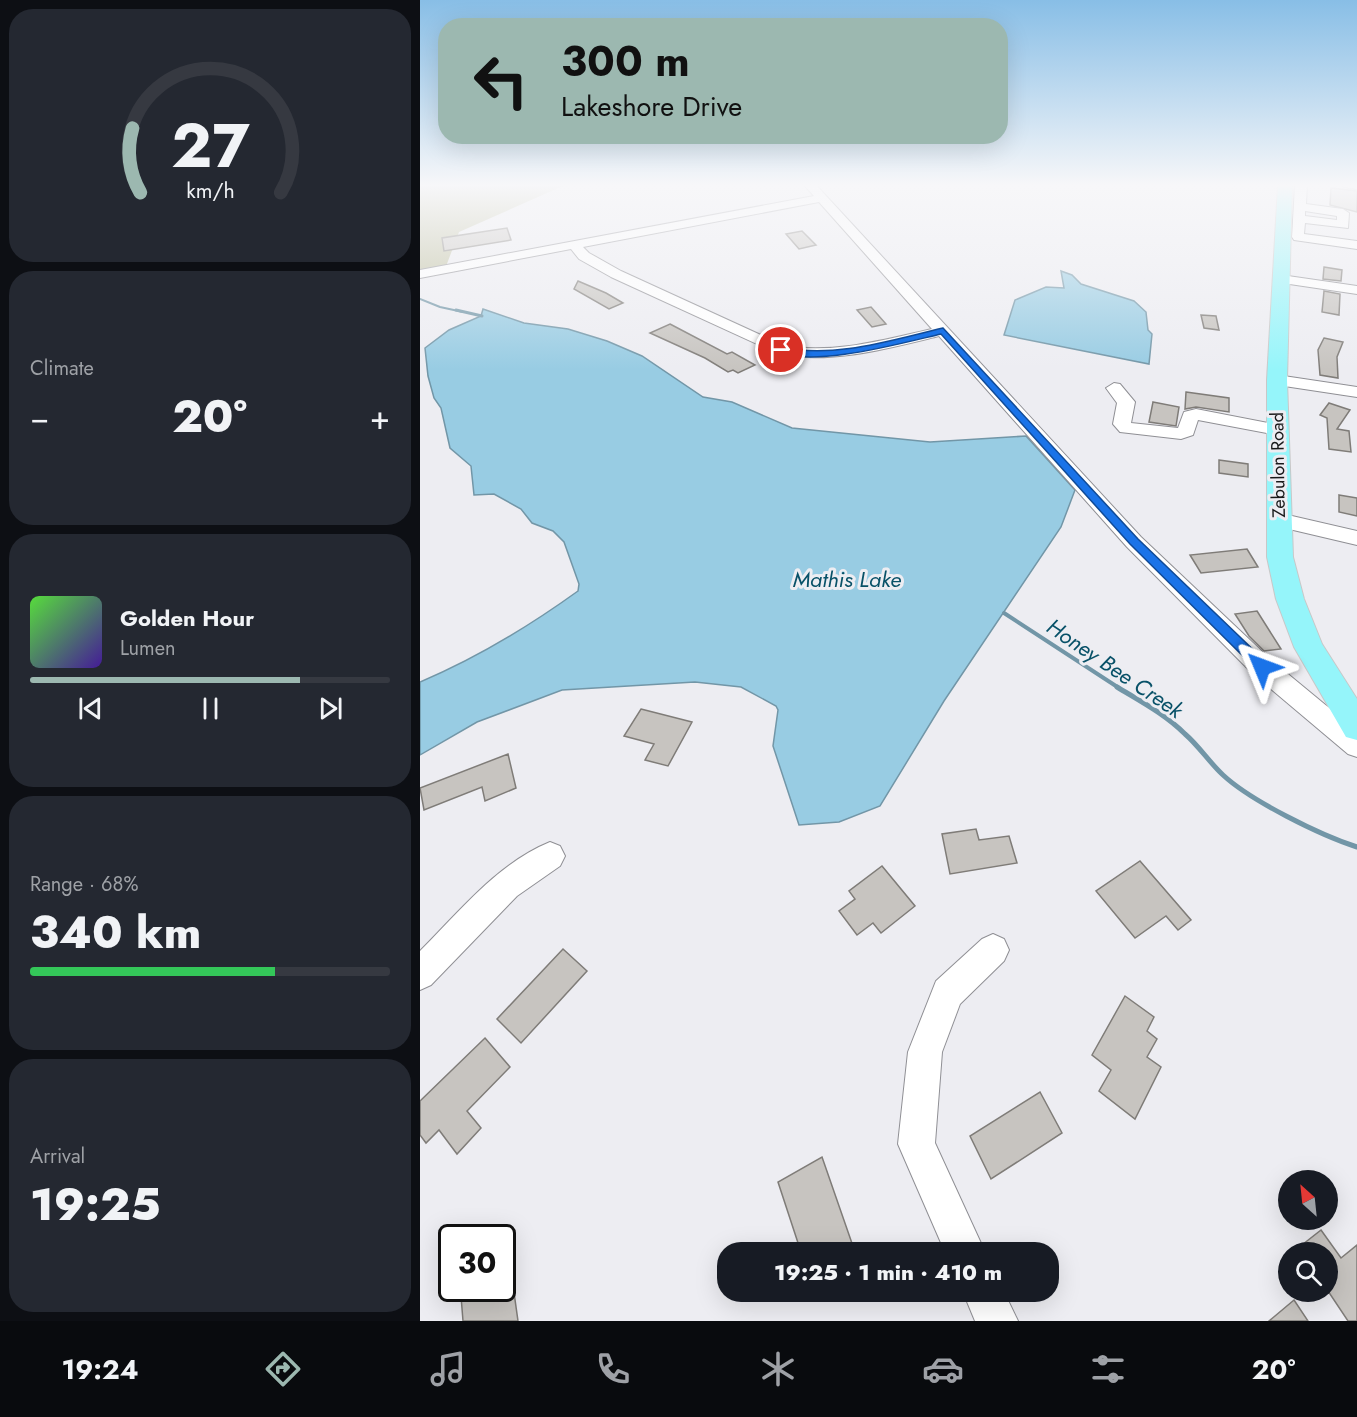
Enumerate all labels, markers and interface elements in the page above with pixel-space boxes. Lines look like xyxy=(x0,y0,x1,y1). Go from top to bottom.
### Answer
text: 300 m xyxy=(561,31,690,92)
icon: left xyxy=(462,42,540,120)
text: Lakeshore Drive xyxy=(561,87,742,126)
text: 27 xyxy=(171,100,250,190)
text: km/h xyxy=(186,175,234,206)
pin xyxy=(755,324,806,375)
icon: arrive xyxy=(764,333,797,366)
text: Climate xyxy=(30,354,94,383)
text: 20° xyxy=(172,384,247,449)
text: − xyxy=(30,394,49,441)
text: + xyxy=(370,394,390,441)
street label: Zebulon Road xyxy=(1264,412,1292,518)
water label: Mathis Lake xyxy=(793,563,901,595)
text: Golden Hour xyxy=(120,602,254,634)
water label: Honey Bee Creek xyxy=(1040,610,1191,726)
text: Lumen xyxy=(120,634,176,663)
position arrow xyxy=(1230,635,1294,699)
icon: previous xyxy=(74,692,107,725)
icon: pause xyxy=(194,692,227,725)
icon: next xyxy=(314,692,347,725)
text: Range · 68% xyxy=(30,870,138,899)
text: 340 km xyxy=(30,900,201,965)
text: Arrival xyxy=(30,1142,85,1171)
north arrow xyxy=(1278,1170,1338,1230)
map controls xyxy=(1278,1170,1338,1302)
text: 19:25 xyxy=(30,1172,161,1237)
speed limit sign: 30 xyxy=(438,1224,516,1302)
button: search xyxy=(1278,1242,1338,1302)
text: 19:25 · 1 min · 410 m xyxy=(774,1256,1002,1288)
icon: directions xyxy=(262,1348,304,1390)
icon: music xyxy=(427,1348,469,1390)
icon: phone xyxy=(592,1348,634,1390)
icon: climate xyxy=(757,1348,799,1390)
icon: car xyxy=(922,1348,964,1390)
icon: filters xyxy=(1087,1348,1129,1390)
text: 19:24 xyxy=(62,1350,139,1389)
text: 20° xyxy=(1252,1350,1295,1389)

